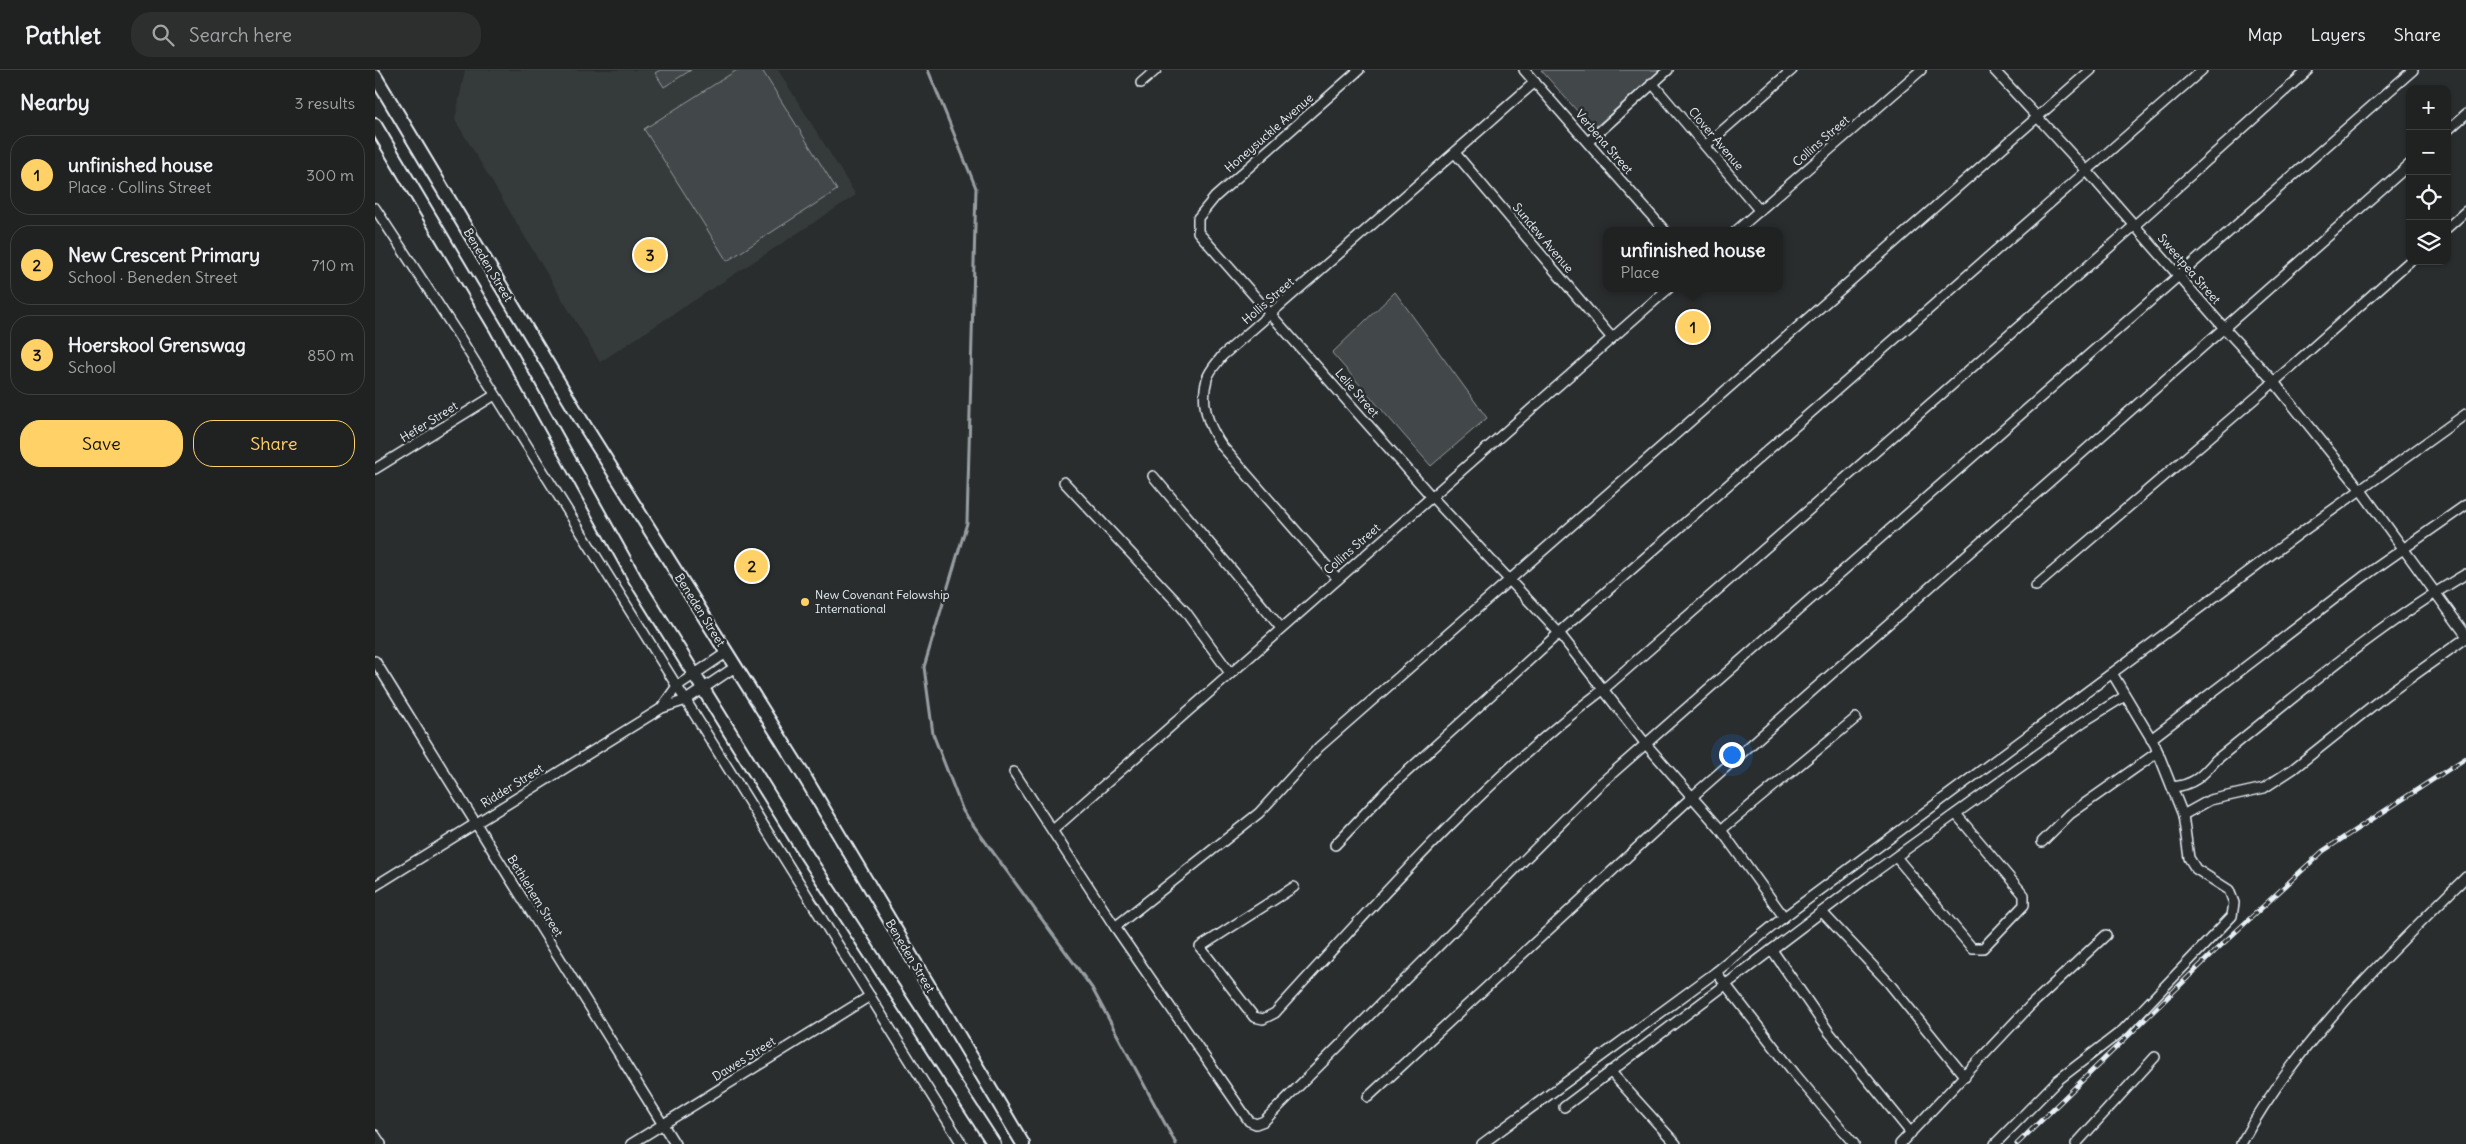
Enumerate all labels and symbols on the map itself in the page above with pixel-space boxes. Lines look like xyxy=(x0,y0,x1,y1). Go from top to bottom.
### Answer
street label: Honeysuckle Avenue xyxy=(1221,90,1316,175)
street label: Clover Avenue xyxy=(1686,104,1747,173)
street label: Verbena Street xyxy=(1572,106,1636,177)
street label: Collins Street xyxy=(1789,112,1852,169)
street label: Sundew Avenue xyxy=(1510,200,1577,276)
street label: Beneden Street xyxy=(461,225,516,304)
street label: Sweetpea Street xyxy=(2155,231,2224,307)
pin: 3 xyxy=(634,236,666,274)
street label: Hollis Street xyxy=(1239,274,1297,327)
pin: 1 xyxy=(1677,308,1709,346)
street label: Lelie Street xyxy=(1332,365,1383,420)
street label: Hefer Street xyxy=(397,398,460,445)
street label: Collins Street xyxy=(1320,520,1383,577)
pin: 2 xyxy=(736,547,768,585)
street label: Beneden Street xyxy=(672,571,729,649)
place label: New Covenant Felowship International xyxy=(815,587,950,616)
marker: New Covenant Felowship International xyxy=(799,596,811,608)
your location xyxy=(1719,742,1745,768)
street label: Ridder Street xyxy=(478,761,546,811)
street label: Bethlehem Street xyxy=(504,852,566,939)
street label: Beneden Street xyxy=(883,916,938,995)
street label: Dawes Street xyxy=(709,1033,778,1084)

